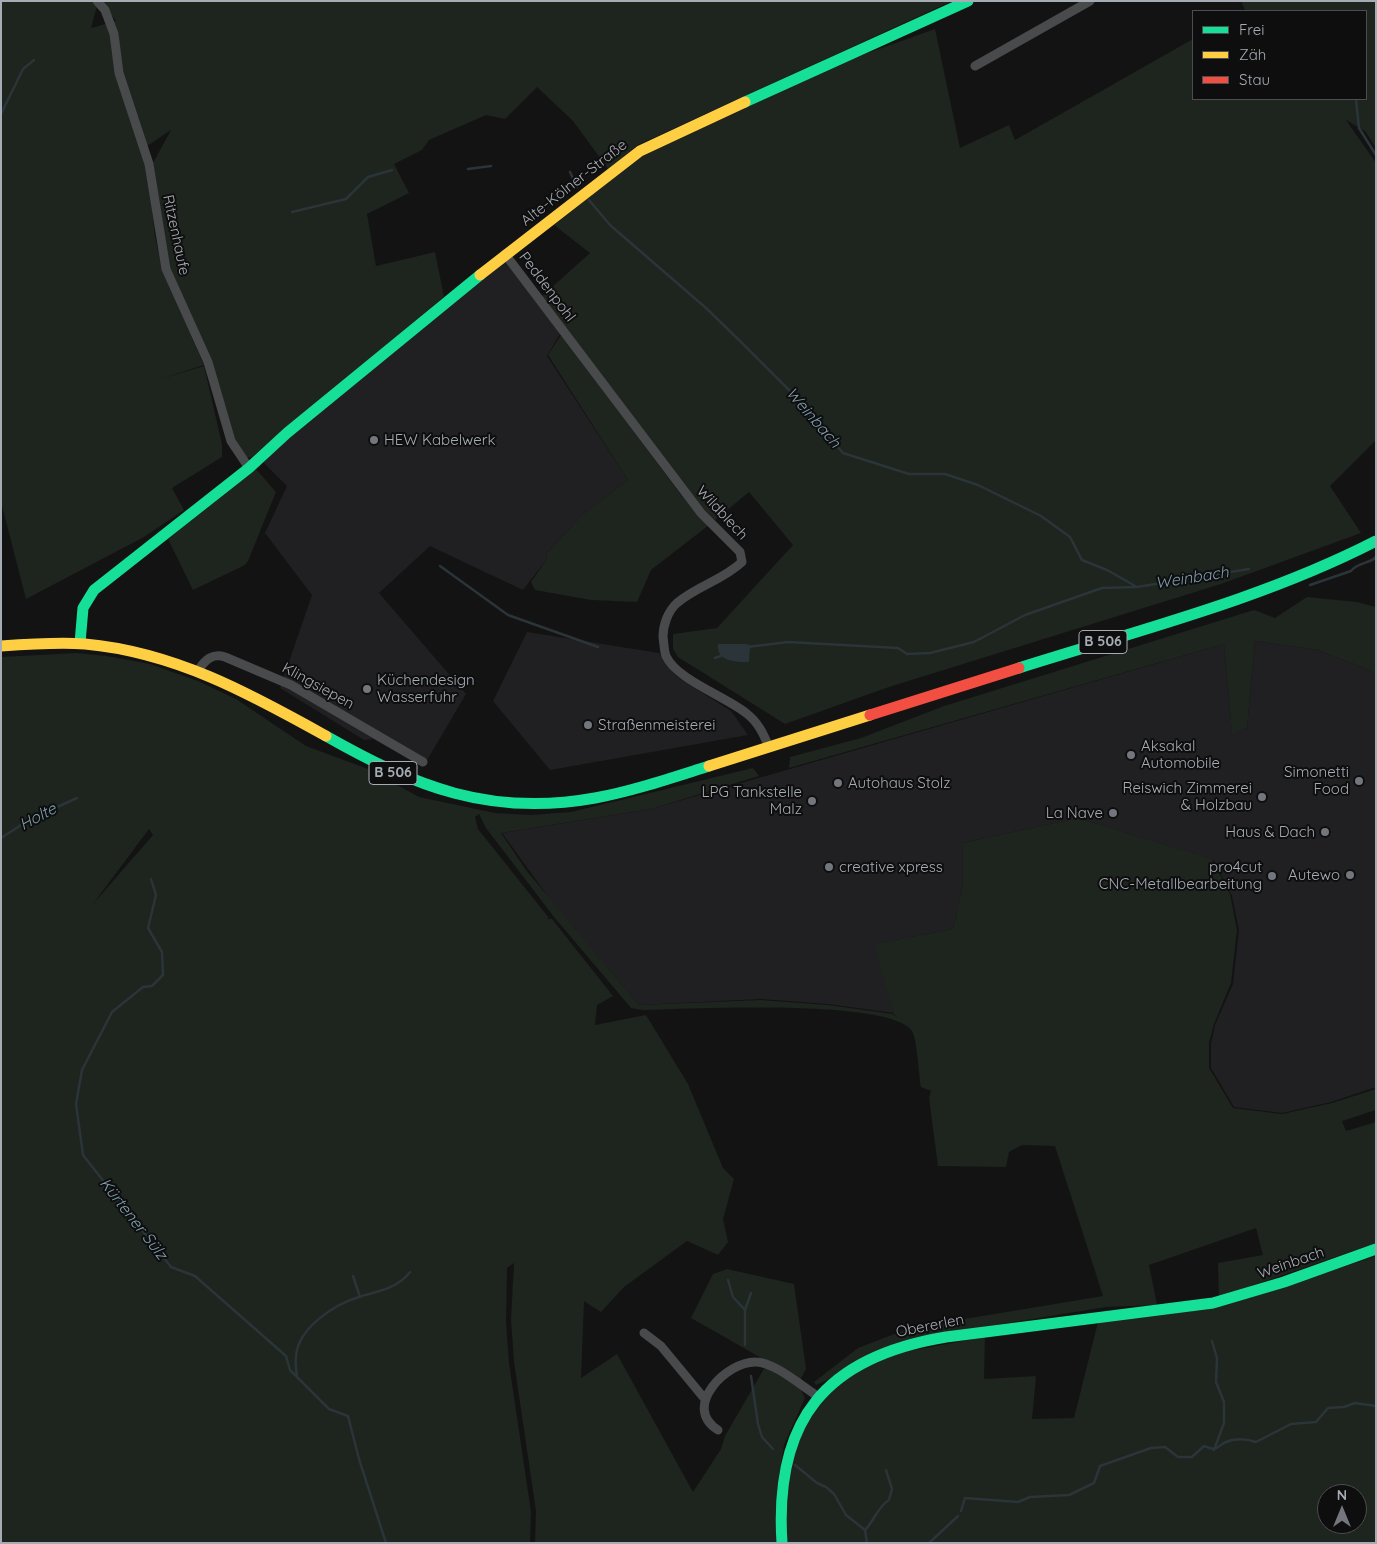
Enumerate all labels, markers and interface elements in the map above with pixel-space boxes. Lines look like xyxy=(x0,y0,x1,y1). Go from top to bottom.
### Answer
legend xyxy=(1192,10,1367,100)
text: Frei xyxy=(1239,20,1265,39)
text: Zäh xyxy=(1239,45,1266,64)
text: Stau xyxy=(1239,70,1270,89)
street label: Alte-Kölner-Straße xyxy=(517,136,631,230)
street label: Ritzenhaufe xyxy=(159,193,193,277)
street label: Peddenpohl xyxy=(515,249,579,325)
water label: Weinbach xyxy=(782,384,844,452)
place label: HEW Kabelwerk xyxy=(384,431,495,449)
marker: HEW Kabelwerk xyxy=(368,434,380,446)
street label: Wildblech xyxy=(692,482,752,544)
water label: Weinbach xyxy=(1154,563,1230,593)
road number: B 506 xyxy=(1079,630,1127,654)
street label: Klingsiepen xyxy=(279,659,357,713)
place label: Küchendesign Wasserfuhr xyxy=(377,671,475,706)
marker: Küchendesign Wasserfuhr xyxy=(361,683,373,695)
place label: Straßenmeisterei xyxy=(598,716,715,734)
marker: Straßenmeisterei xyxy=(582,719,594,731)
place label: Aksakal Automobile xyxy=(1141,737,1220,772)
marker: Aksakal Automobile xyxy=(1125,749,1137,761)
road number: B 506 xyxy=(369,761,417,784)
place label: Simonetti Food xyxy=(1284,763,1349,798)
place label: Autohaus Stolz xyxy=(848,774,950,792)
marker: Simonetti Food xyxy=(1353,775,1365,787)
marker: Autohaus Stolz xyxy=(832,777,844,789)
place label: Reiswich Zimmerei & Holzbau xyxy=(1123,779,1252,814)
place label: LPG Tankstelle Malz xyxy=(702,783,802,818)
marker: Reiswich Zimmerei & Holzbau xyxy=(1256,791,1268,803)
marker: LPG Tankstelle Malz xyxy=(806,795,818,807)
water label: Holte xyxy=(16,799,60,835)
place label: La Nave xyxy=(1046,804,1103,822)
marker: La Nave xyxy=(1107,807,1119,819)
place label: Haus & Dach xyxy=(1225,823,1315,841)
marker: Haus & Dach xyxy=(1319,826,1331,838)
place label: creative xpress xyxy=(839,858,943,876)
place label: pro4cut CNC-Metallbearbeitung xyxy=(1099,858,1262,893)
marker: creative xpress xyxy=(823,861,835,873)
place label: Autewo xyxy=(1288,866,1340,884)
marker: Autewo xyxy=(1344,869,1356,881)
marker: pro4cut CNC-Metallbearbeitung xyxy=(1266,870,1278,882)
water label: Kürtener Sülz xyxy=(95,1174,171,1264)
street label: Weinbach xyxy=(1255,1243,1327,1283)
street label: Obererlen xyxy=(894,1311,966,1341)
north arrow xyxy=(1317,1484,1367,1534)
text: N xyxy=(1337,1486,1347,1504)

